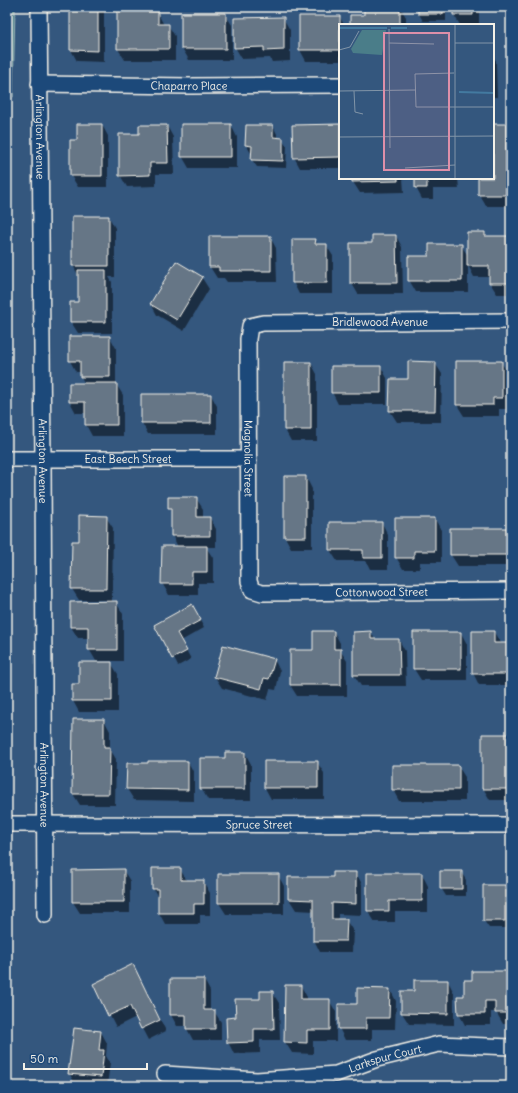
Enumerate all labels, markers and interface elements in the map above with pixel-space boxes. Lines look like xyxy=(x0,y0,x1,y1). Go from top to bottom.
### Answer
inset map xyxy=(339,24,494,179)
street label: Chaparro Place xyxy=(150,78,228,93)
street label: Arlington Avenue xyxy=(33,95,48,180)
street label: Bridlewood Avenue xyxy=(332,315,428,329)
street label: Arlington Avenue xyxy=(36,419,50,503)
street label: Magnolia Street xyxy=(241,420,256,497)
street label: East Beech Street xyxy=(84,452,172,466)
street label: Cottonwood Street xyxy=(335,585,428,599)
street label: Arlington Avenue xyxy=(37,743,52,827)
street label: Spruce Street xyxy=(226,817,293,832)
street label: Larkspur Court xyxy=(347,1041,423,1076)
scale bar xyxy=(24,1045,147,1071)
text: 50 m xyxy=(30,1051,59,1066)

